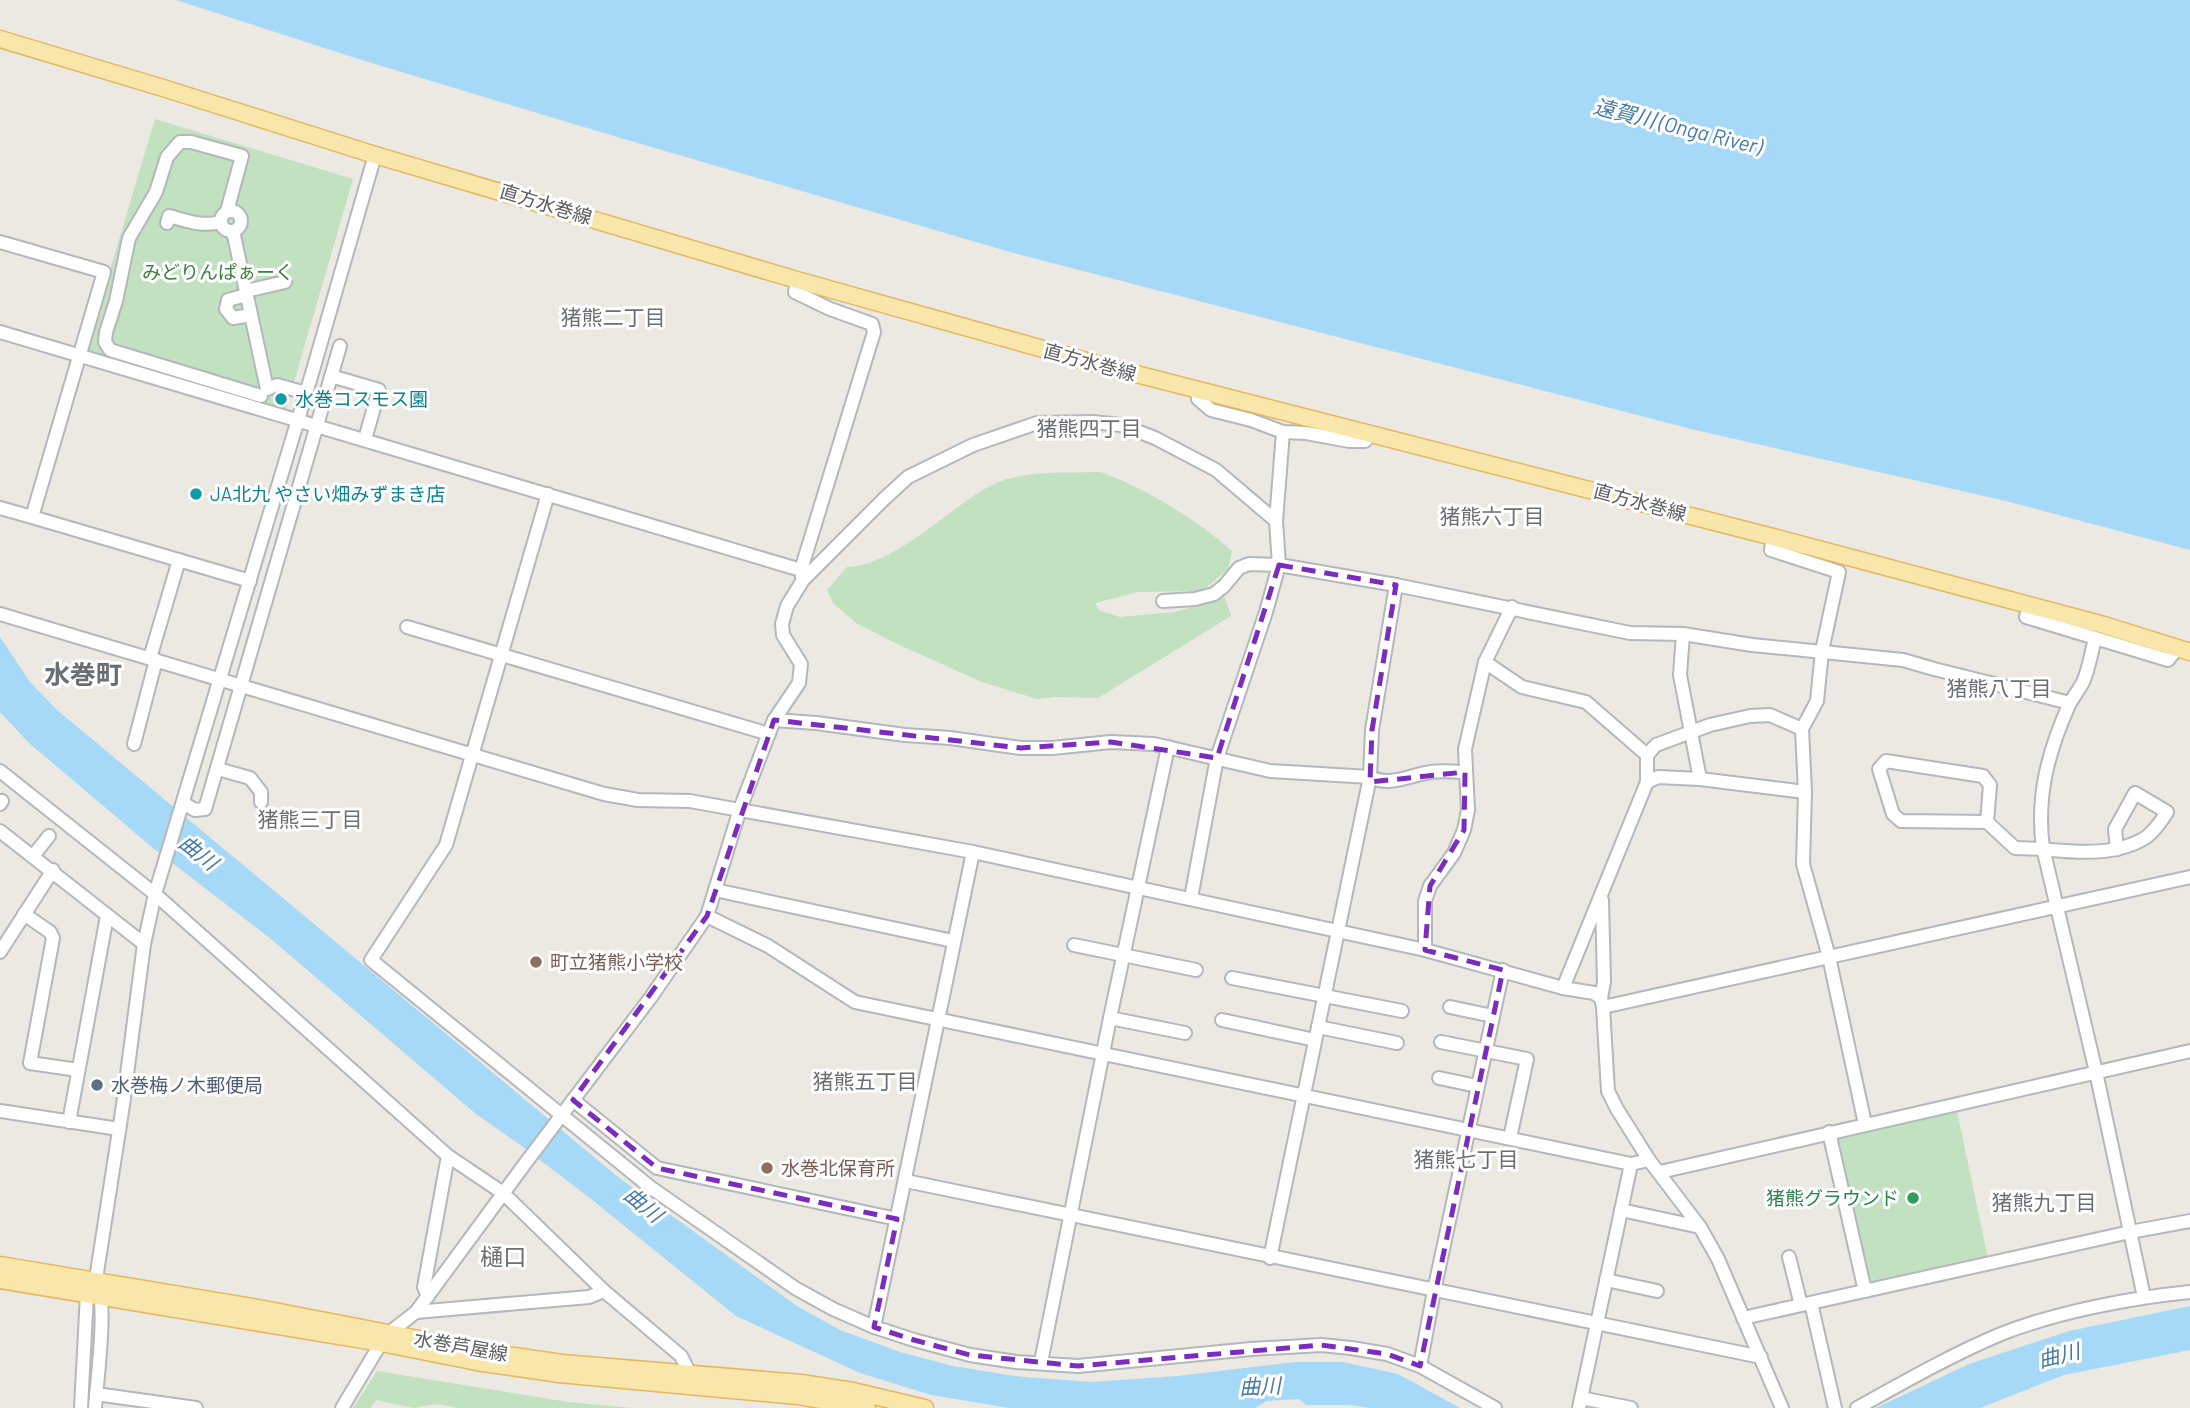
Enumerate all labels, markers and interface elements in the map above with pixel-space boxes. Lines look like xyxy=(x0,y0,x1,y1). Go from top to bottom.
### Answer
water label: 遠賀川 (Onga River) xyxy=(1592,93,1766,159)
street label: 直方水巻線 xyxy=(497,179,595,228)
park label: みどりんぱぁーく xyxy=(142,260,294,283)
district label: 猪熊二丁目 xyxy=(561,304,666,329)
street label: 直方水巻線 xyxy=(1041,338,1139,385)
place label: 水巻コスモス園 xyxy=(295,387,428,410)
marker: 水巻コスモス園 xyxy=(273,391,289,407)
district label: 猪熊四丁目 xyxy=(1037,415,1142,440)
street label: 直方水巻線 xyxy=(1591,478,1689,525)
place label: JA北九 やさい畑みずまき店 xyxy=(210,482,445,505)
marker: JA北九 やさい畑みずまき店 xyxy=(188,486,204,502)
district label: 猪熊六丁目 xyxy=(1440,503,1545,528)
district label: 水巻町 xyxy=(44,658,122,689)
district label: 猪熊八丁目 xyxy=(1947,675,2052,700)
district label: 猪熊三丁目 xyxy=(258,806,363,831)
water label: 曲川 xyxy=(175,829,225,876)
place label: 町立猪熊小学校 xyxy=(550,950,683,973)
marker: 町立猪熊小学校 xyxy=(528,954,544,970)
district label: 猪熊五丁目 xyxy=(813,1068,918,1093)
place label: 水巻梅ノ木郵便局 xyxy=(111,1073,263,1096)
marker: 水巻梅ノ木郵便局 xyxy=(89,1077,105,1093)
district label: 猪熊七丁目 xyxy=(1414,1146,1519,1171)
place label: 水巻北保育所 xyxy=(781,1156,895,1179)
marker: 水巻北保育所 xyxy=(759,1160,775,1176)
water label: 曲川 xyxy=(620,1181,670,1228)
place label: 猪熊グラウンド xyxy=(1766,1186,1899,1209)
district label: 猪熊九丁目 xyxy=(1992,1189,2097,1214)
marker: 猪熊グラウンド xyxy=(1905,1190,1921,1206)
district label: 樋口 xyxy=(480,1242,526,1270)
street label: 水巻芦屋線 xyxy=(412,1326,510,1365)
water label: 曲川 xyxy=(2035,1337,2084,1372)
water label: 曲川 xyxy=(1238,1372,1284,1399)

